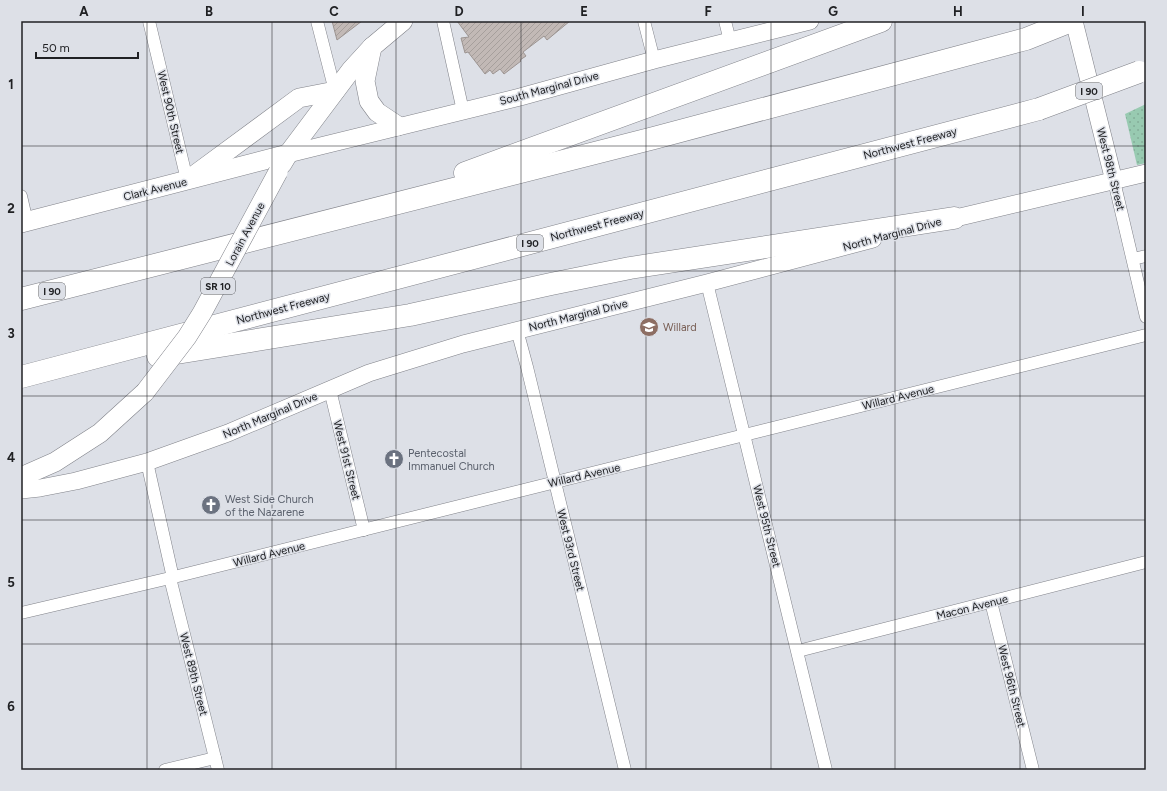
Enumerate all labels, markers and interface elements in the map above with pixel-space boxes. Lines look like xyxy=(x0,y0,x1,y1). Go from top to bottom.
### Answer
text: A xyxy=(79,4,89,19)
text: B xyxy=(205,4,213,19)
text: C xyxy=(329,4,339,19)
text: D xyxy=(454,4,464,19)
text: E xyxy=(580,4,588,19)
text: F xyxy=(704,4,712,19)
text: G xyxy=(828,4,838,19)
text: H xyxy=(953,4,963,19)
text: I xyxy=(1081,4,1085,19)
scale bar xyxy=(36,34,138,60)
text: 50 m xyxy=(42,41,70,55)
street label: West 90th Street xyxy=(155,69,186,155)
street label: South Marginal Drive xyxy=(498,69,600,108)
text: 1 xyxy=(8,77,14,92)
road number: I 90 xyxy=(1076,83,1102,99)
street label: Northwest Freeway xyxy=(862,125,959,162)
street label: West 98th Street xyxy=(1094,126,1127,212)
street label: Clark Avenue xyxy=(122,175,188,204)
street label: Lorain Avenue xyxy=(223,200,268,268)
text: 2 xyxy=(7,201,15,216)
street label: Northwest Freeway xyxy=(549,207,646,244)
street label: North Marginal Drive xyxy=(841,215,943,254)
road number: I 90 xyxy=(517,235,543,251)
road number: SR 10 xyxy=(201,278,235,294)
road number: I 90 xyxy=(39,283,65,299)
street label: Northwest Freeway xyxy=(235,290,332,327)
street label: North Marginal Drive xyxy=(527,297,629,334)
school or university icon: Willard xyxy=(638,316,660,338)
place label: Willard xyxy=(663,321,697,334)
text: 3 xyxy=(7,326,15,341)
street label: Willard Avenue xyxy=(861,382,935,413)
street label: North Marginal Drive xyxy=(221,390,319,441)
street label: West 91st Street xyxy=(330,419,363,501)
place label: Pentecostal Immanuel Church xyxy=(408,447,495,473)
church icon: Pentecostal Immanuel Church xyxy=(383,448,405,470)
text: 4 xyxy=(7,450,15,465)
street label: Willard Avenue xyxy=(547,461,621,490)
street label: West 95th Street xyxy=(750,484,783,569)
place label: West Side Church of the Nazarene xyxy=(225,493,314,519)
church icon: West Side Church of the Nazarene xyxy=(200,494,222,516)
street label: West 93rd Street xyxy=(554,508,587,592)
street label: Willard Avenue xyxy=(232,539,306,570)
text: 5 xyxy=(7,575,15,590)
street label: Macon Avenue xyxy=(935,592,1009,623)
street label: West 89th Street xyxy=(177,631,210,717)
street label: West 96th Street xyxy=(995,644,1028,729)
text: 6 xyxy=(7,699,15,714)

